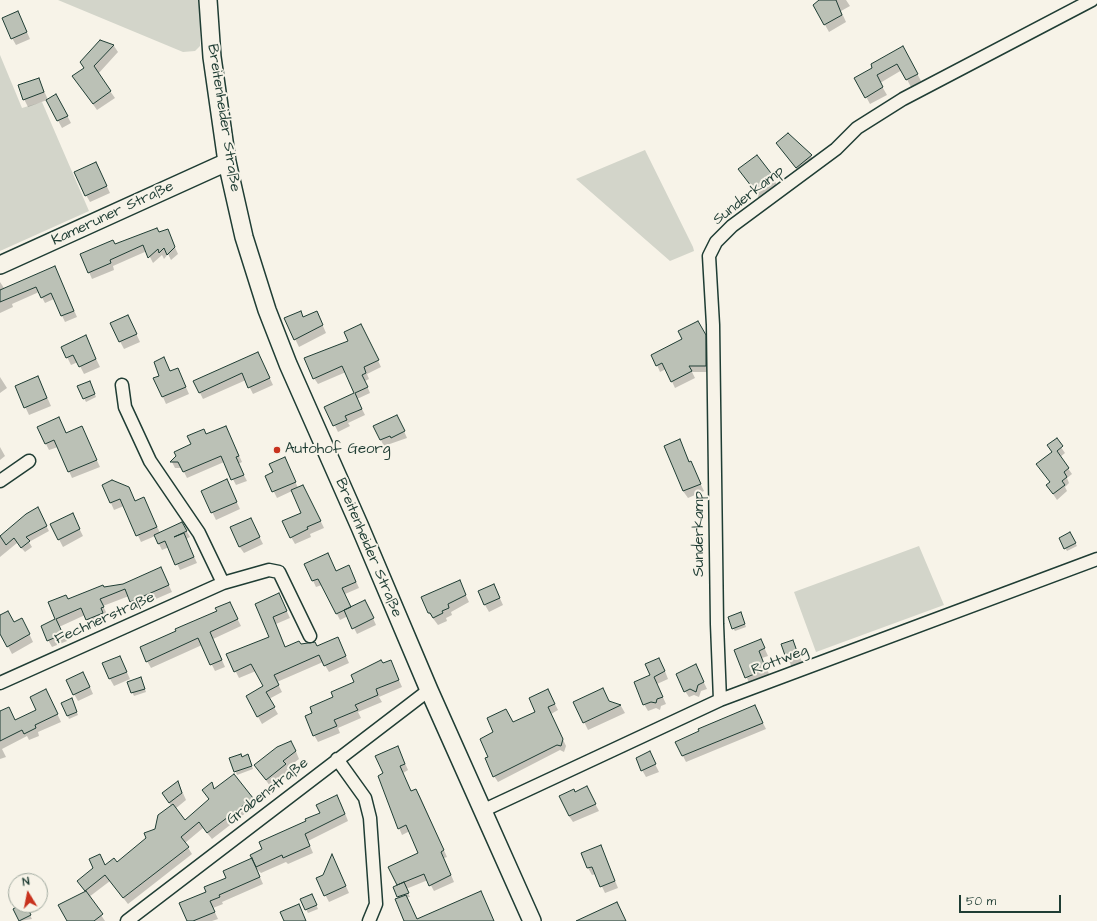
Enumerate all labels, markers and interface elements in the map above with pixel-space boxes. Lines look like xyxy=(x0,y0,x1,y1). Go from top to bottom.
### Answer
street label: Breitenheider Straße xyxy=(202,43,244,193)
street label: Sunderkamp xyxy=(710,163,788,229)
street label: Kameruner Straße xyxy=(49,178,177,250)
place label: Autohof Georg xyxy=(285,441,390,459)
marker: Autohof Georg xyxy=(272,445,282,455)
street label: Breitenheider Straße xyxy=(331,476,405,620)
street label: Sunderkamp xyxy=(691,491,709,577)
street label: Fechnerstraße xyxy=(52,589,158,649)
street label: Rottweg xyxy=(749,642,811,680)
street label: Grabenstraße xyxy=(224,755,312,829)
north arrow xyxy=(8,873,48,913)
text: N xyxy=(21,874,31,890)
scale bar xyxy=(961,887,1063,913)
text: 50 m xyxy=(966,893,996,910)

